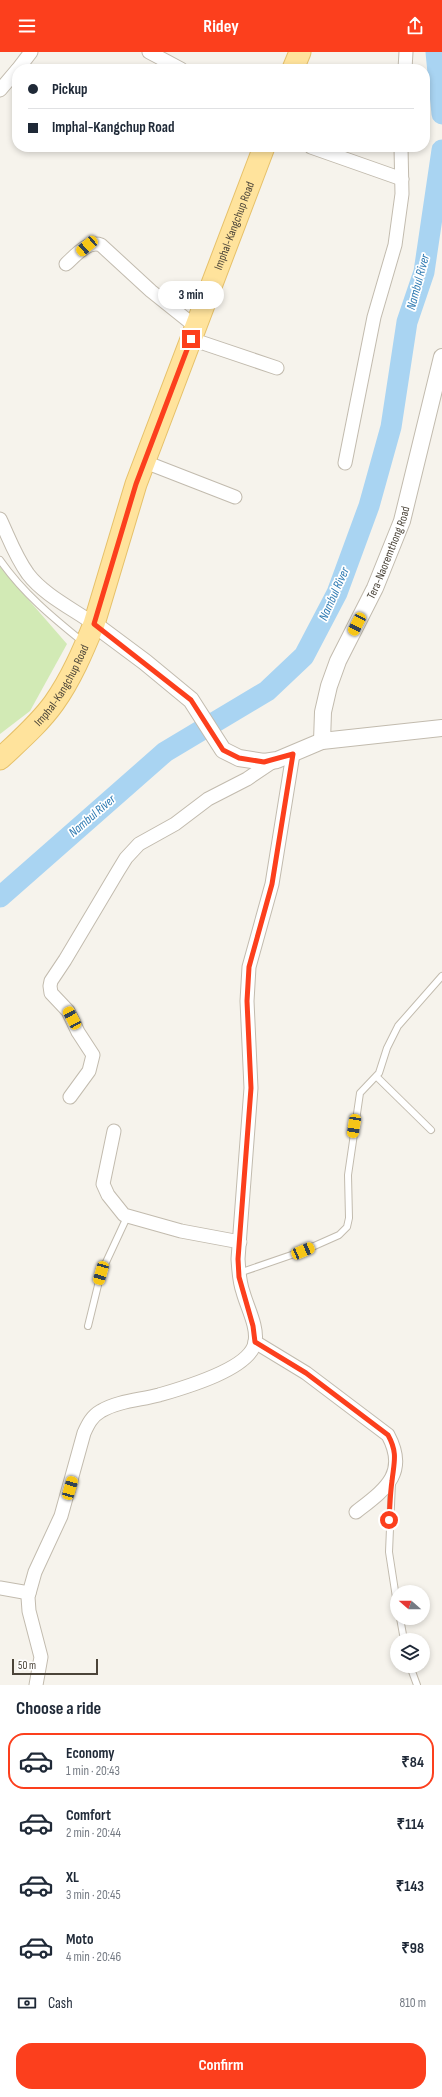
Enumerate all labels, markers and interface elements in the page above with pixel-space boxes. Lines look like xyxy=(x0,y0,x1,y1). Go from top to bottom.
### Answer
icon: menu xyxy=(16,15,38,37)
icon: share xyxy=(404,15,426,37)
text: Ridey xyxy=(203,16,239,37)
text: Pickup xyxy=(52,80,88,99)
text: Imphal-Kangchup Road xyxy=(52,118,174,137)
street label: Imphal-Kangchup Road xyxy=(210,180,258,272)
car xyxy=(74,234,100,258)
water label: Nambul River xyxy=(403,251,433,311)
callout: 3 min xyxy=(158,281,224,309)
text: 3 min xyxy=(179,287,203,303)
route end xyxy=(182,330,200,348)
street label: Tera-Naoremthong Road xyxy=(363,505,413,602)
water label: Nambul River xyxy=(315,564,353,623)
car xyxy=(346,611,368,637)
street label: Imphal-Kangchup Road xyxy=(31,642,92,729)
water label: Nambul River xyxy=(65,790,120,841)
car xyxy=(61,1005,83,1031)
car xyxy=(346,1113,362,1139)
car xyxy=(290,1241,316,1261)
car xyxy=(92,1260,110,1286)
car xyxy=(61,1475,79,1501)
route start xyxy=(380,1511,398,1529)
north arrow xyxy=(390,1585,430,1625)
map controls xyxy=(390,1585,430,1673)
button: layers xyxy=(390,1633,430,1673)
scale bar xyxy=(12,1657,98,1676)
text: 50 m xyxy=(18,1659,36,1672)
text: Choose a ride xyxy=(16,1698,101,1719)
icon: car xyxy=(18,1743,54,1779)
text: Economy xyxy=(66,1744,115,1763)
text: ₹84 xyxy=(401,1753,424,1772)
text: 1 min · 20:43 xyxy=(66,1763,120,1779)
icon: car xyxy=(18,1805,54,1841)
text: Comfort xyxy=(66,1806,111,1825)
text: ₹114 xyxy=(397,1815,424,1834)
text: 2 min · 20:44 xyxy=(66,1825,121,1841)
icon: car xyxy=(18,1867,54,1903)
text: XL xyxy=(66,1868,79,1887)
text: ₹143 xyxy=(396,1877,424,1896)
text: 3 min · 20:45 xyxy=(66,1887,121,1903)
icon: car xyxy=(18,1929,54,1965)
text: Moto xyxy=(66,1930,93,1949)
text: ₹98 xyxy=(401,1939,424,1958)
text: 4 min · 20:46 xyxy=(66,1949,121,1965)
icon: cash xyxy=(16,1992,38,2014)
text: Cash xyxy=(48,1994,73,2013)
text: 810 m xyxy=(400,1995,426,2011)
button: Confirm xyxy=(16,2043,426,2089)

